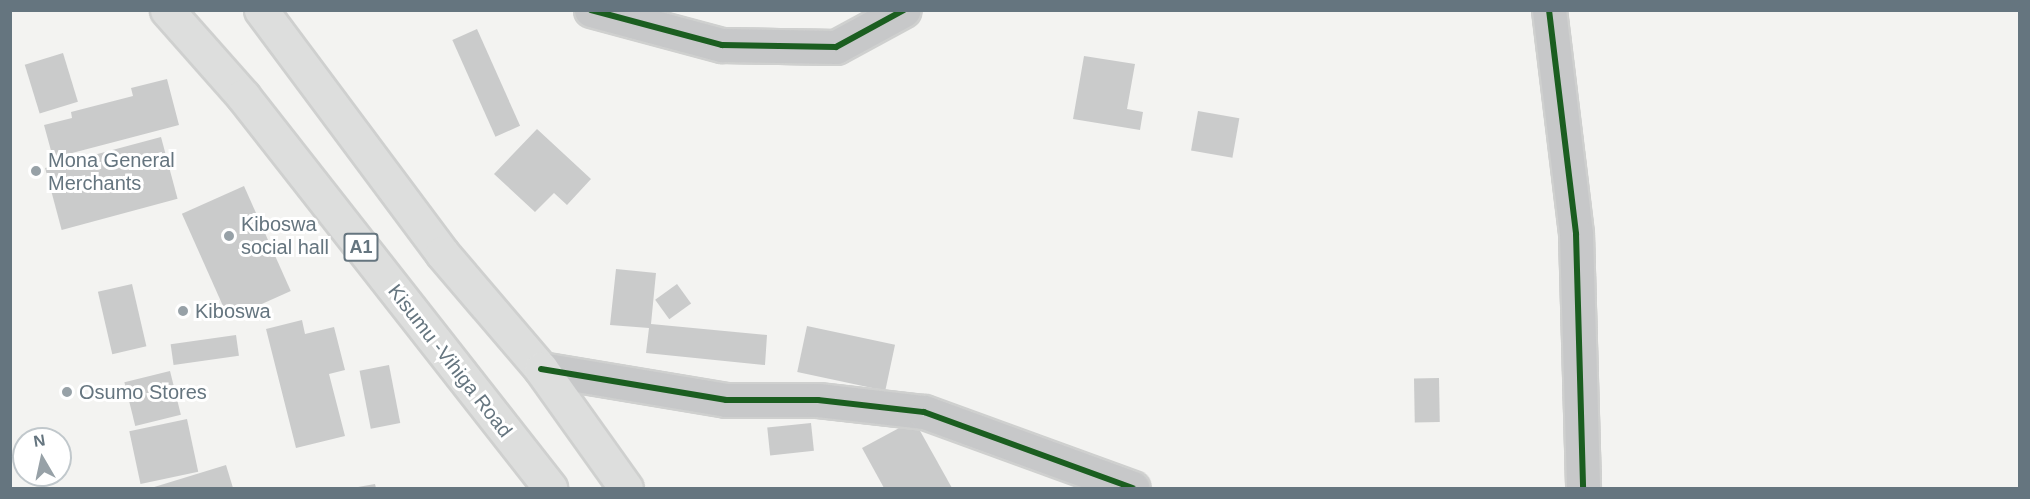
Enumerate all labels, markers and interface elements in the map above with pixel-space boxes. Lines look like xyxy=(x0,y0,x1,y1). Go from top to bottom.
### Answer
place label: Mona General Merchants xyxy=(48,148,175,195)
marker: Mona General Merchants xyxy=(29,164,43,178)
place label: Kiboswa social hall xyxy=(241,213,329,260)
marker: Kiboswa social hall xyxy=(222,229,236,243)
road number: A1 xyxy=(343,232,379,262)
street label: Kisumu -Vihiga Road xyxy=(383,280,517,442)
place label: Kiboswa xyxy=(195,299,271,323)
marker: Kiboswa xyxy=(176,304,190,318)
place label: Osumo Stores xyxy=(79,380,207,404)
marker: Osumo Stores xyxy=(60,385,74,399)
north arrow xyxy=(12,427,72,487)
text: N xyxy=(32,431,46,450)

